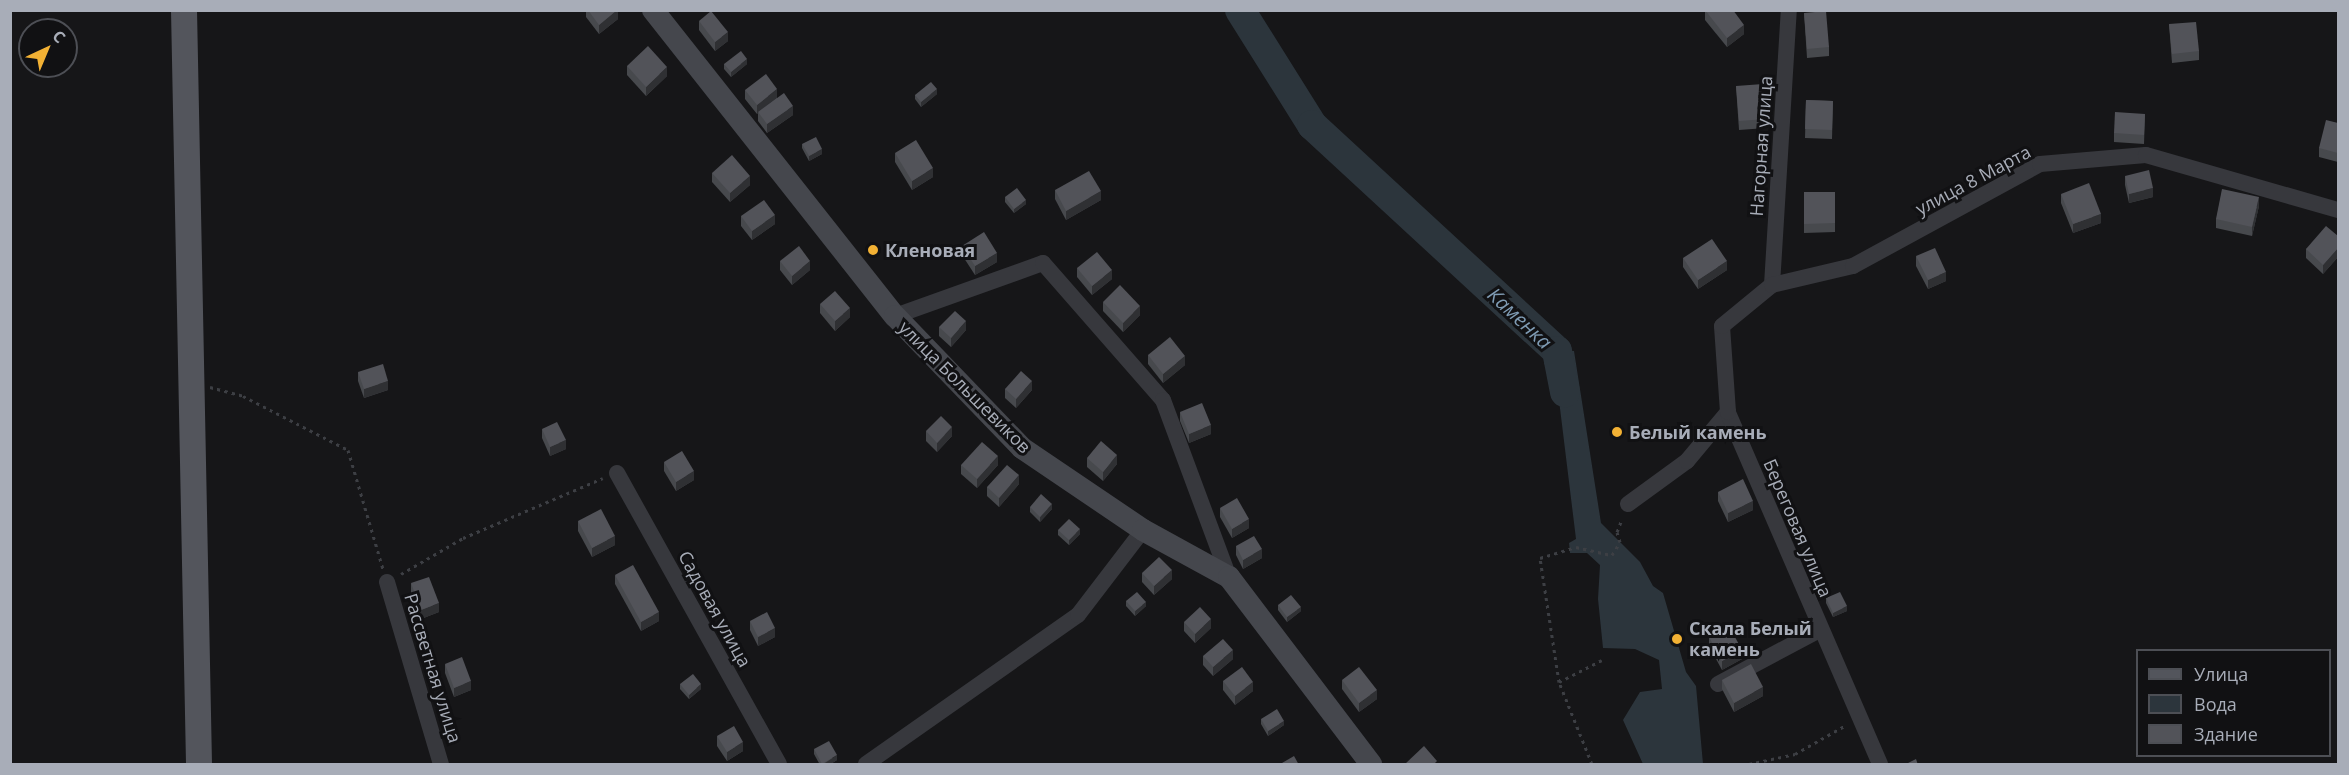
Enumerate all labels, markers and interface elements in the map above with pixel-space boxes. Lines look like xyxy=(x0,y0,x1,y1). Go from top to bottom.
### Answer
north arrow xyxy=(18,18,78,78)
text: С xyxy=(48,25,70,48)
street label: Нагорная улица xyxy=(1745,75,1777,217)
street label: улица 8 Марта xyxy=(1912,141,2034,219)
place label: Кленовая xyxy=(885,239,975,261)
marker: Кленовая xyxy=(866,243,880,257)
water label: Каменка xyxy=(1483,282,1557,354)
street label: улица Большевиков xyxy=(894,316,1036,458)
place label: Белый камень xyxy=(1629,421,1766,443)
marker: Белый камень xyxy=(1610,425,1624,439)
street label: Береговая улица xyxy=(1759,456,1837,600)
street label: Садовая улица xyxy=(674,547,756,671)
street label: Рассветная улица xyxy=(400,591,466,745)
place label: Скала Белый камень xyxy=(1689,618,1812,660)
marker: Скала Белый камень xyxy=(1670,632,1684,646)
legend xyxy=(2136,649,2331,757)
text: Улица xyxy=(2194,662,2248,686)
text: Вода xyxy=(2194,692,2237,716)
text: Здание xyxy=(2194,722,2258,746)

